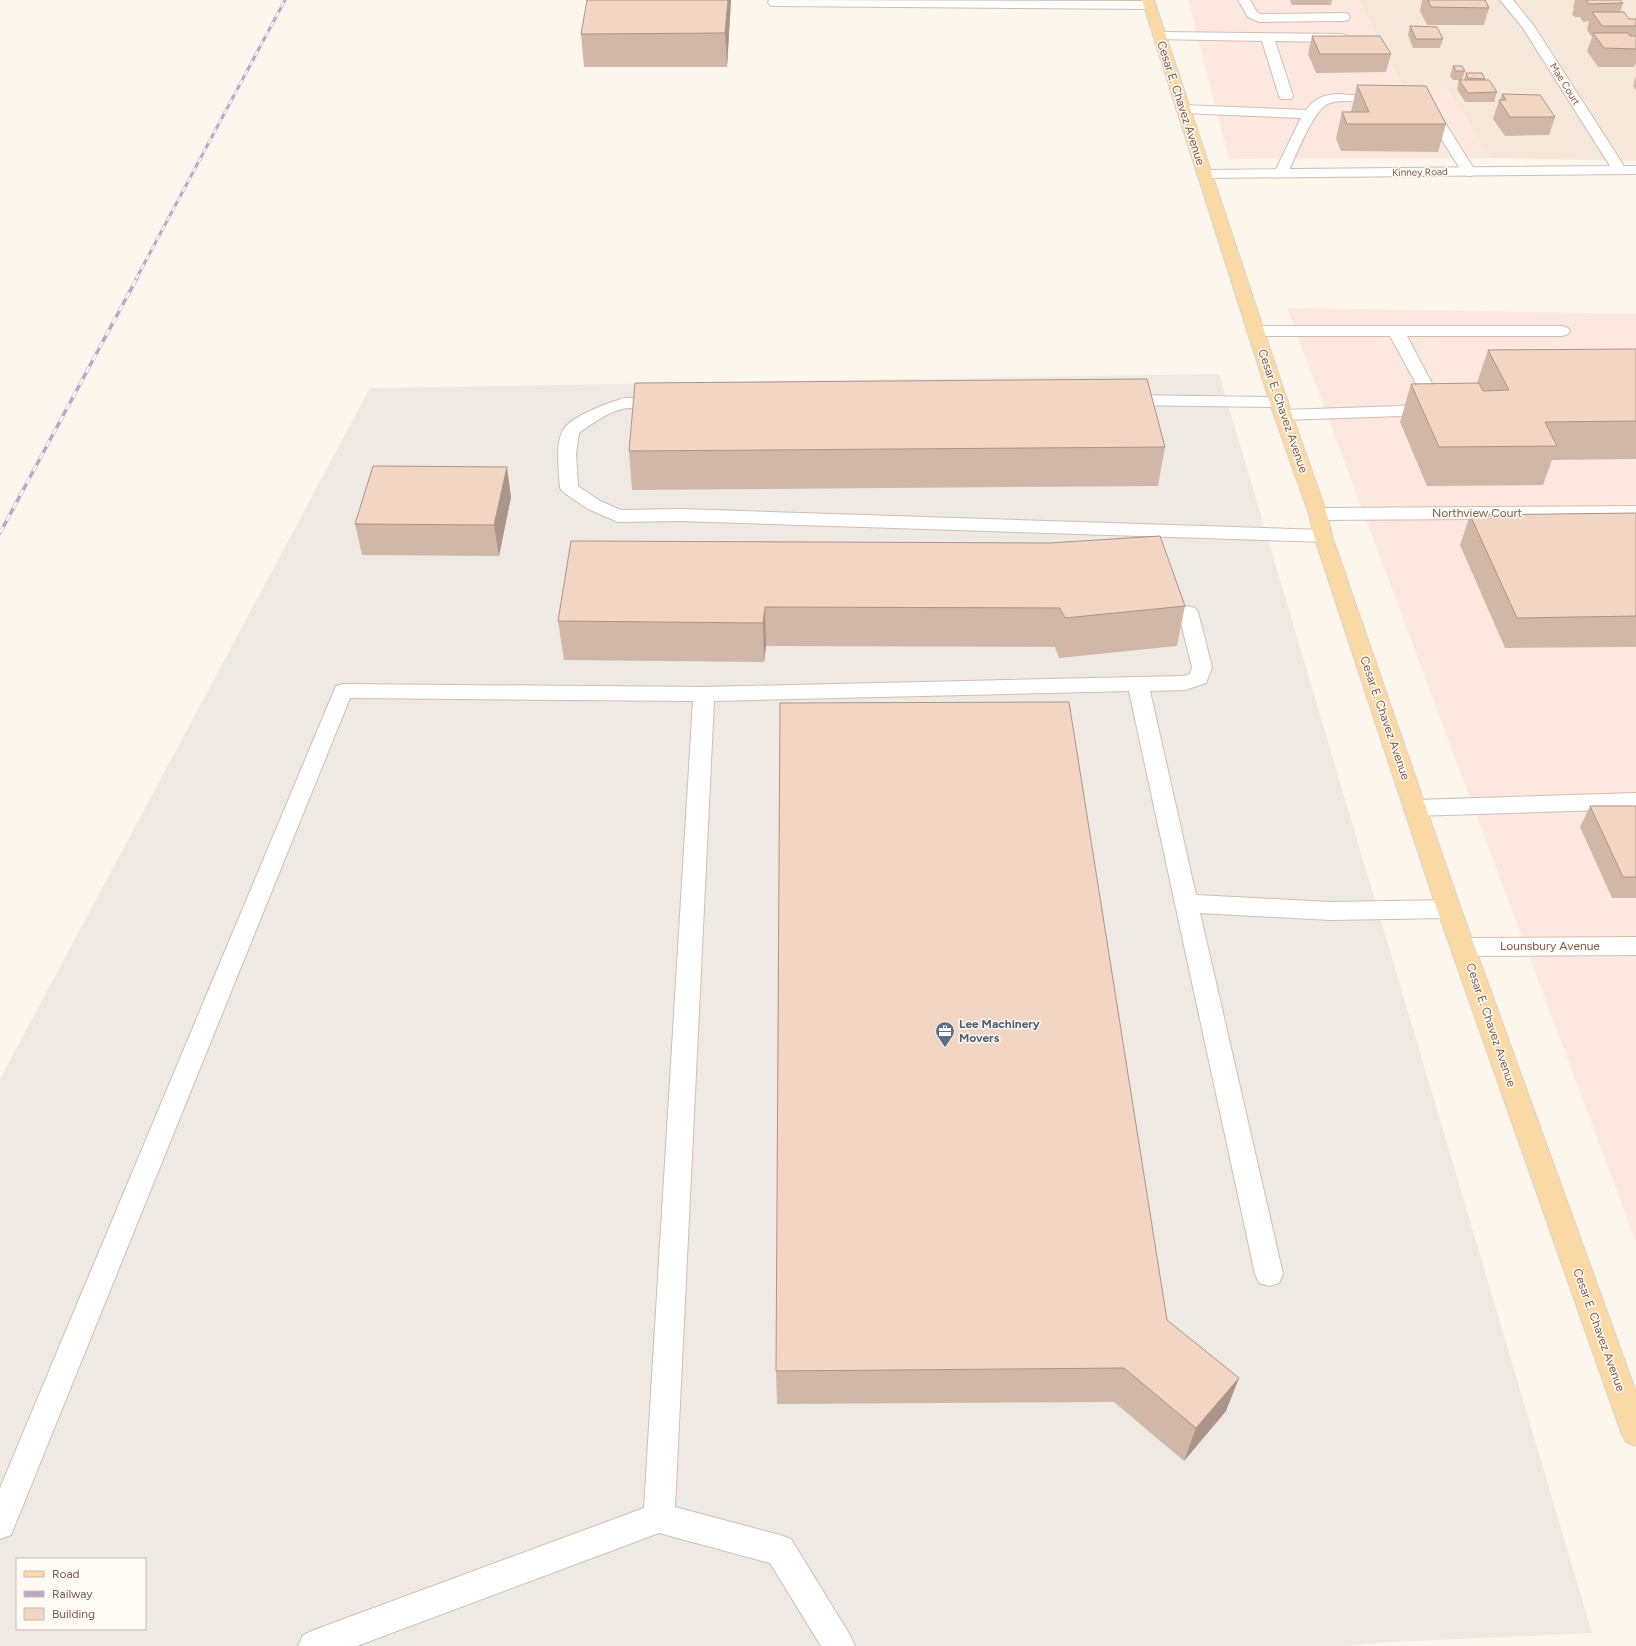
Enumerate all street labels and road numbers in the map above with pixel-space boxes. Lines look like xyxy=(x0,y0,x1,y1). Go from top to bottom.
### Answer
street label: Cesar E. Chavez Avenue xyxy=(1154,39,1208,167)
street label: Mae Court xyxy=(1547,61,1583,108)
street label: Kinney Road xyxy=(1392,165,1448,179)
street label: Cesar E. Chavez Avenue xyxy=(1255,347,1311,475)
street label: Northview Court xyxy=(1432,506,1523,520)
street label: Cesar E. Chavez Avenue xyxy=(1357,654,1413,782)
street label: Lounsbury Avenue xyxy=(1500,939,1600,953)
street label: Cesar E. Chavez Avenue xyxy=(1463,961,1519,1089)
street label: Cesar E. Chavez Avenue xyxy=(1570,1267,1628,1394)

